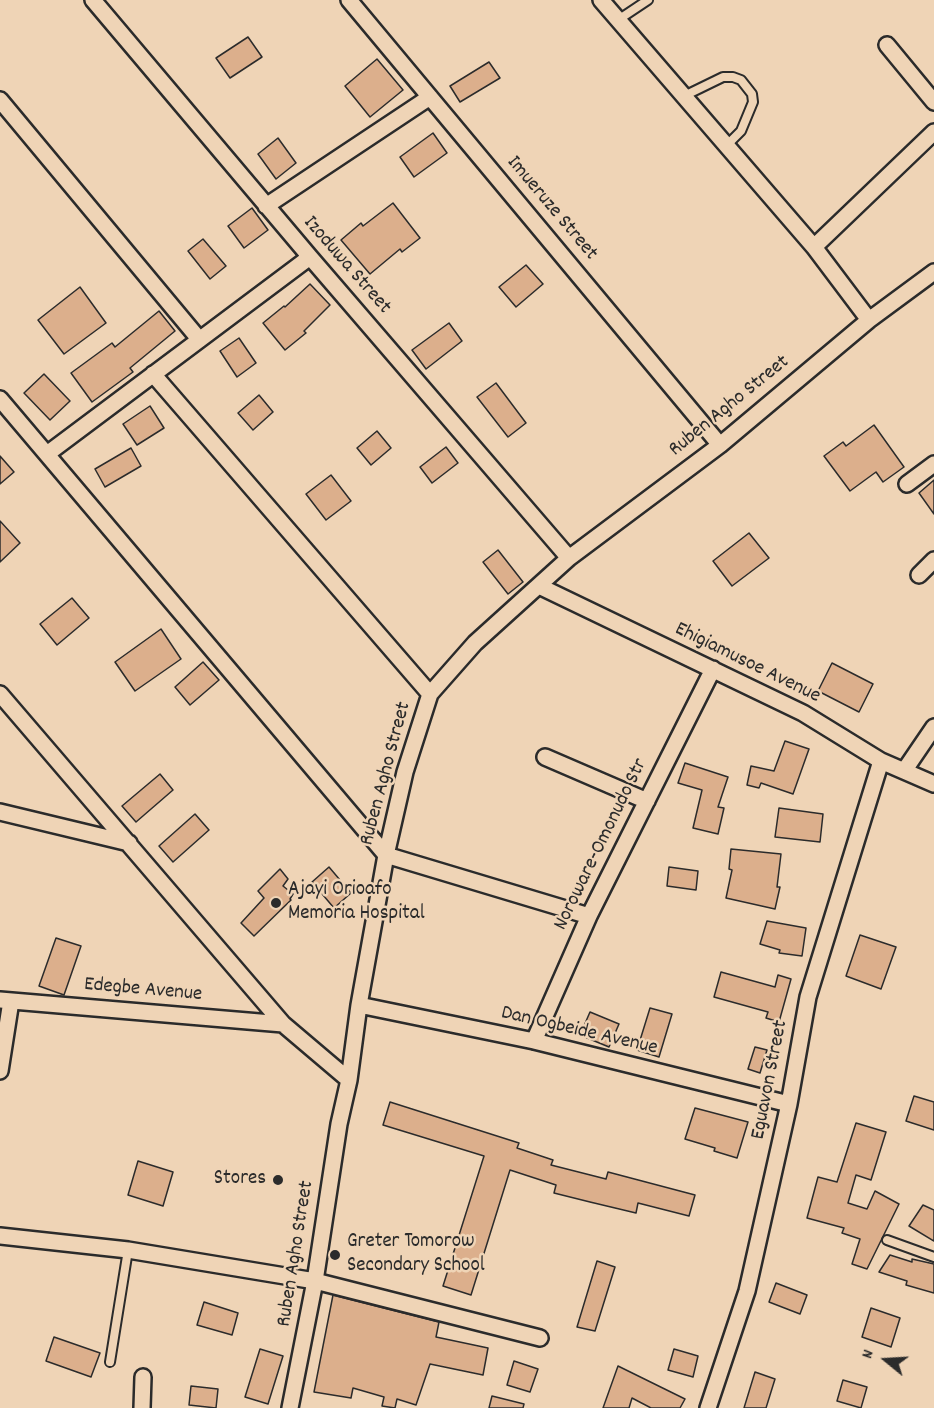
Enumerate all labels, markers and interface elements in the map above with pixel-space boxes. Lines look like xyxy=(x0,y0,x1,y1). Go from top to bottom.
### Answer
street label: Imueruze Street xyxy=(500,151,602,267)
street label: Izoduwa Street xyxy=(296,212,396,320)
street label: Ruben Agho Street xyxy=(665,351,795,463)
street label: Ehigiamusoe Avenue xyxy=(670,618,824,710)
street label: Ruben Agho Street xyxy=(356,699,418,849)
street label: Noroware-Omonudo Str xyxy=(550,755,654,935)
place label: Ajayi Orioafo Memoria Hospital xyxy=(288,878,425,928)
marker: Ajayi Orioafo Memoria Hospital xyxy=(269,896,283,910)
street label: Edegbe Avenue xyxy=(83,973,203,1009)
street label: Dan Ogbeide Avenue xyxy=(498,1002,660,1062)
street label: Eguavon Street xyxy=(747,1018,795,1142)
place label: Stores xyxy=(214,1167,266,1193)
marker: Stores xyxy=(271,1173,285,1187)
street label: Ruben Agho Street xyxy=(273,1179,321,1329)
place label: Greter Tomorow Secondary School xyxy=(347,1230,485,1280)
marker: Greter Tomorow Secondary School xyxy=(328,1248,342,1262)
north arrow xyxy=(856,1330,916,1390)
text: N xyxy=(856,1347,881,1362)

